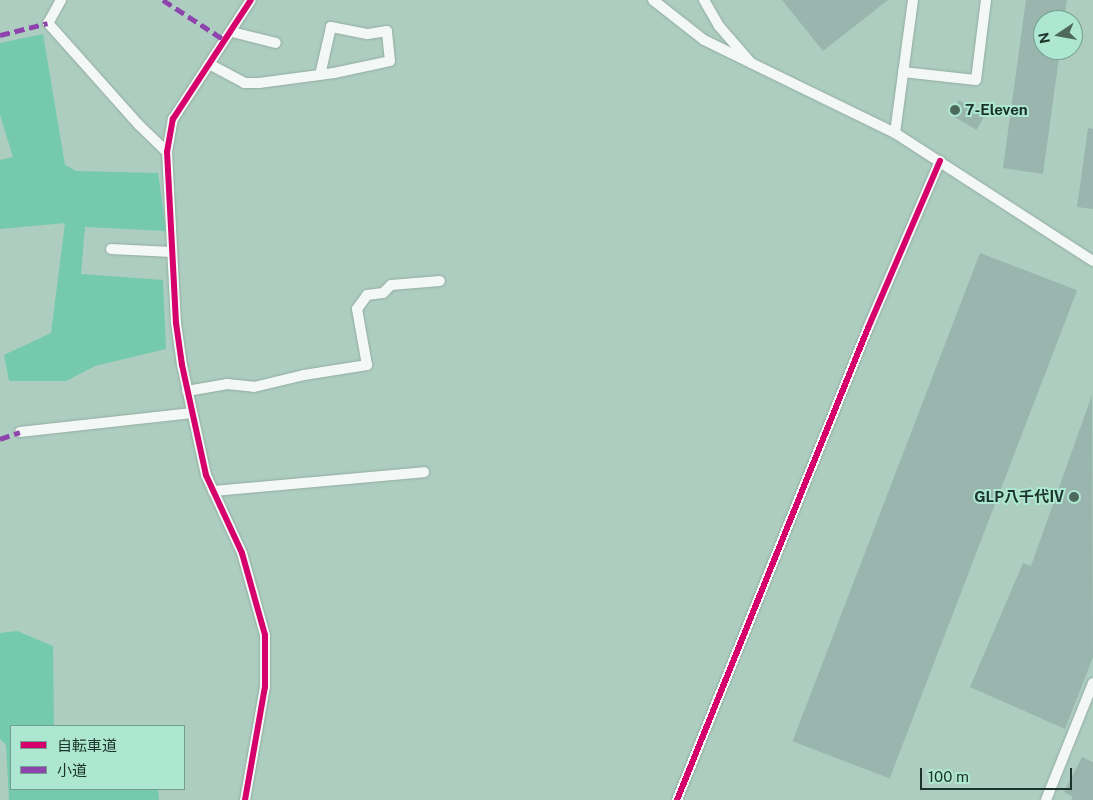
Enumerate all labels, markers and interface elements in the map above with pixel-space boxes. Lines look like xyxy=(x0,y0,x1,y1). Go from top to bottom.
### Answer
north arrow xyxy=(1033,10,1083,60)
text: N xyxy=(1035,31,1053,45)
place label: 7-Eleven xyxy=(965,101,1028,119)
marker: 7-Eleven xyxy=(949,104,961,116)
place label: GLP八千代Ⅳ xyxy=(974,488,1064,506)
marker: GLP八千代Ⅳ xyxy=(1068,491,1080,503)
legend xyxy=(10,725,185,790)
text: 自転車道 xyxy=(57,737,117,754)
scale bar xyxy=(923,758,1076,790)
text: 小道 xyxy=(57,762,87,779)
text: 100 m xyxy=(928,768,969,785)

